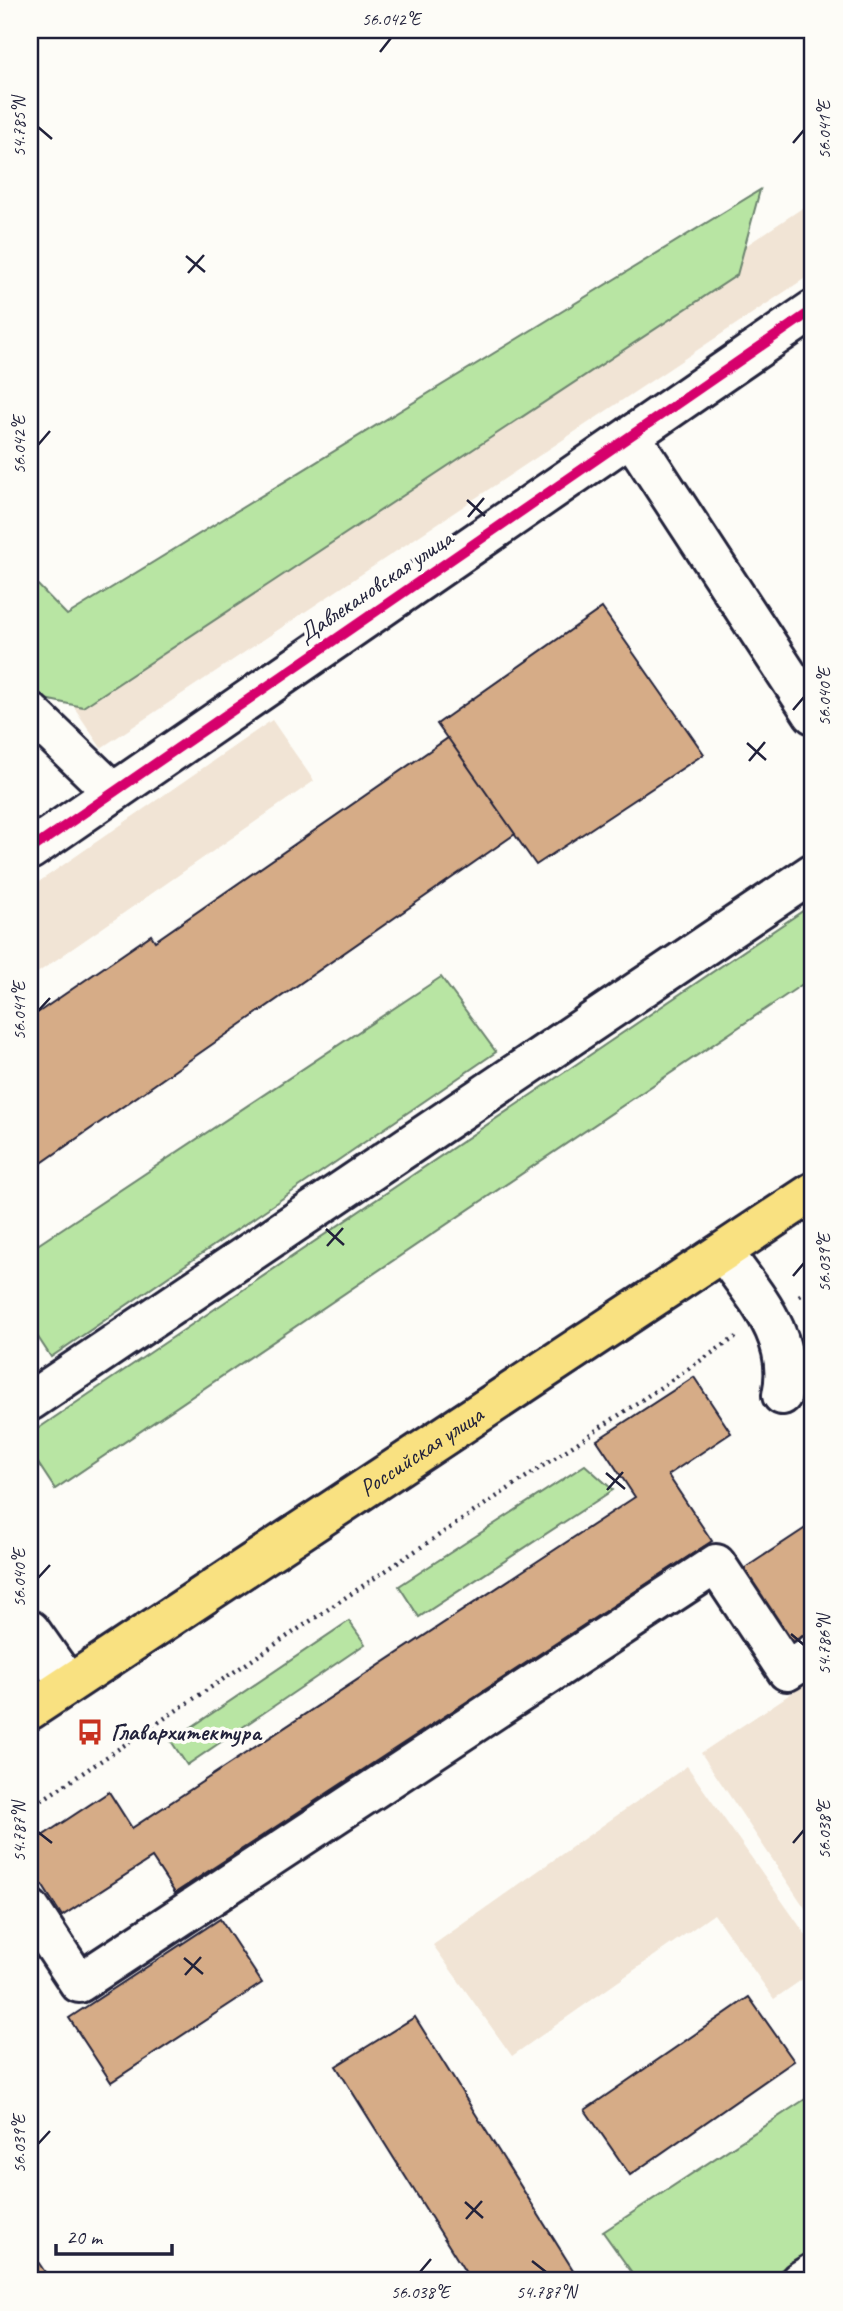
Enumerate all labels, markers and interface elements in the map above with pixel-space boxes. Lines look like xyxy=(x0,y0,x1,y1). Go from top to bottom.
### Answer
text: 56.042°E xyxy=(362,8,423,30)
text: 54.785°N xyxy=(8,94,30,157)
text: 56.041°E xyxy=(813,98,835,159)
text: 56.042°E xyxy=(8,413,30,474)
street label: Давлекановская улица xyxy=(292,522,460,649)
text: 56.040°E xyxy=(813,665,835,726)
text: 56.041°E xyxy=(8,979,30,1040)
text: 56.039°E xyxy=(813,1231,835,1292)
street label: Российская улица xyxy=(354,1399,490,1503)
text: 56.040°E xyxy=(8,1546,30,1607)
text: 54.786°N xyxy=(813,1612,835,1675)
bus stop icon: Главархитектура xyxy=(75,1717,105,1747)
place label: Главархитектура xyxy=(111,1717,263,1747)
text: 56.038°E xyxy=(813,1798,835,1859)
text: 54.787°N xyxy=(8,1799,30,1862)
text: 56.039°E xyxy=(8,2112,30,2173)
scale bar xyxy=(56,2213,172,2257)
text: 20 m xyxy=(66,2224,104,2250)
text: 56.038°E xyxy=(391,2281,452,2303)
text: 54.787°N xyxy=(516,2281,579,2303)

